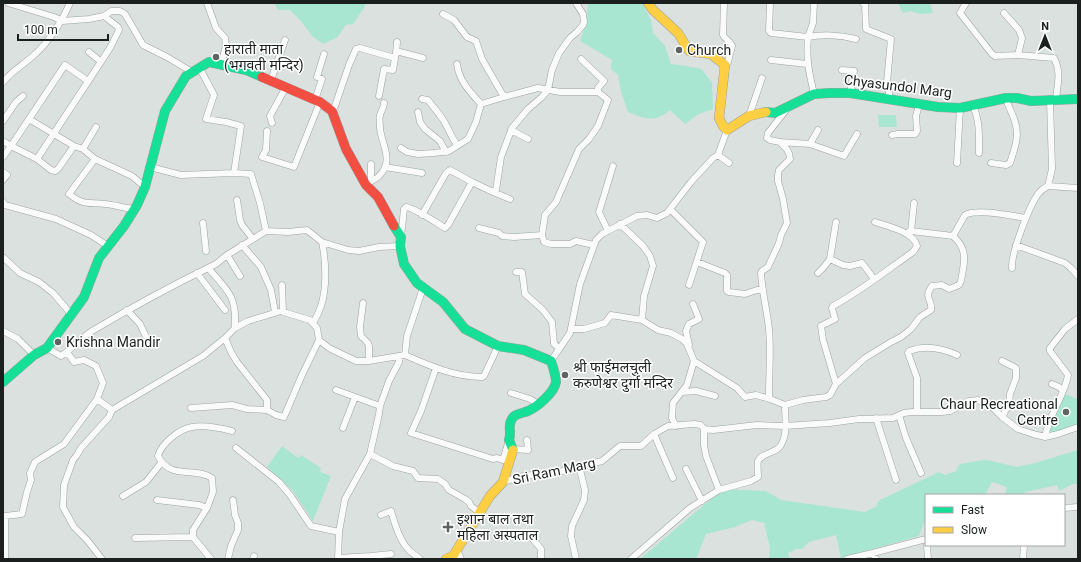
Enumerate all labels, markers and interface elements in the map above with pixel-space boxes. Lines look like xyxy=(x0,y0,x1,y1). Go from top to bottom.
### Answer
scale bar xyxy=(18,16,108,42)
north arrow xyxy=(1025,16,1065,56)
text: N xyxy=(1041,20,1049,33)
text: 100 m xyxy=(24,23,58,37)
place label: हाराती माता (भगवती मन्दिर) xyxy=(224,41,304,74)
place label: Church xyxy=(687,42,731,58)
marker: Church xyxy=(674,45,684,55)
marker: हाराती माता (भगवती मन्दिर) xyxy=(211,52,221,62)
street label: Chyasundol Marg xyxy=(843,71,953,101)
place label: Krishna Mandir xyxy=(66,334,161,350)
marker: Krishna Mandir xyxy=(53,337,63,347)
place label: श्री फाईमलचुली करुणेश्वर दुर्गा मन्दिर xyxy=(573,359,673,393)
marker: श्री फाईमलचुली करुणेश्वर दुर्गा मन्दिर xyxy=(560,370,570,380)
place label: Chaur Recreational Centre xyxy=(940,396,1058,428)
marker: Chaur Recreational Centre xyxy=(1061,407,1071,417)
street label: Sri Ram Marg xyxy=(511,454,597,488)
legend xyxy=(925,494,1065,546)
text: Fast xyxy=(961,503,984,517)
place label: इशान बाल तथा महिला अस्पताल xyxy=(457,511,539,543)
marker: इशान बाल तथा महिला अस्पताल xyxy=(442,521,454,533)
text: Slow xyxy=(961,523,987,537)

